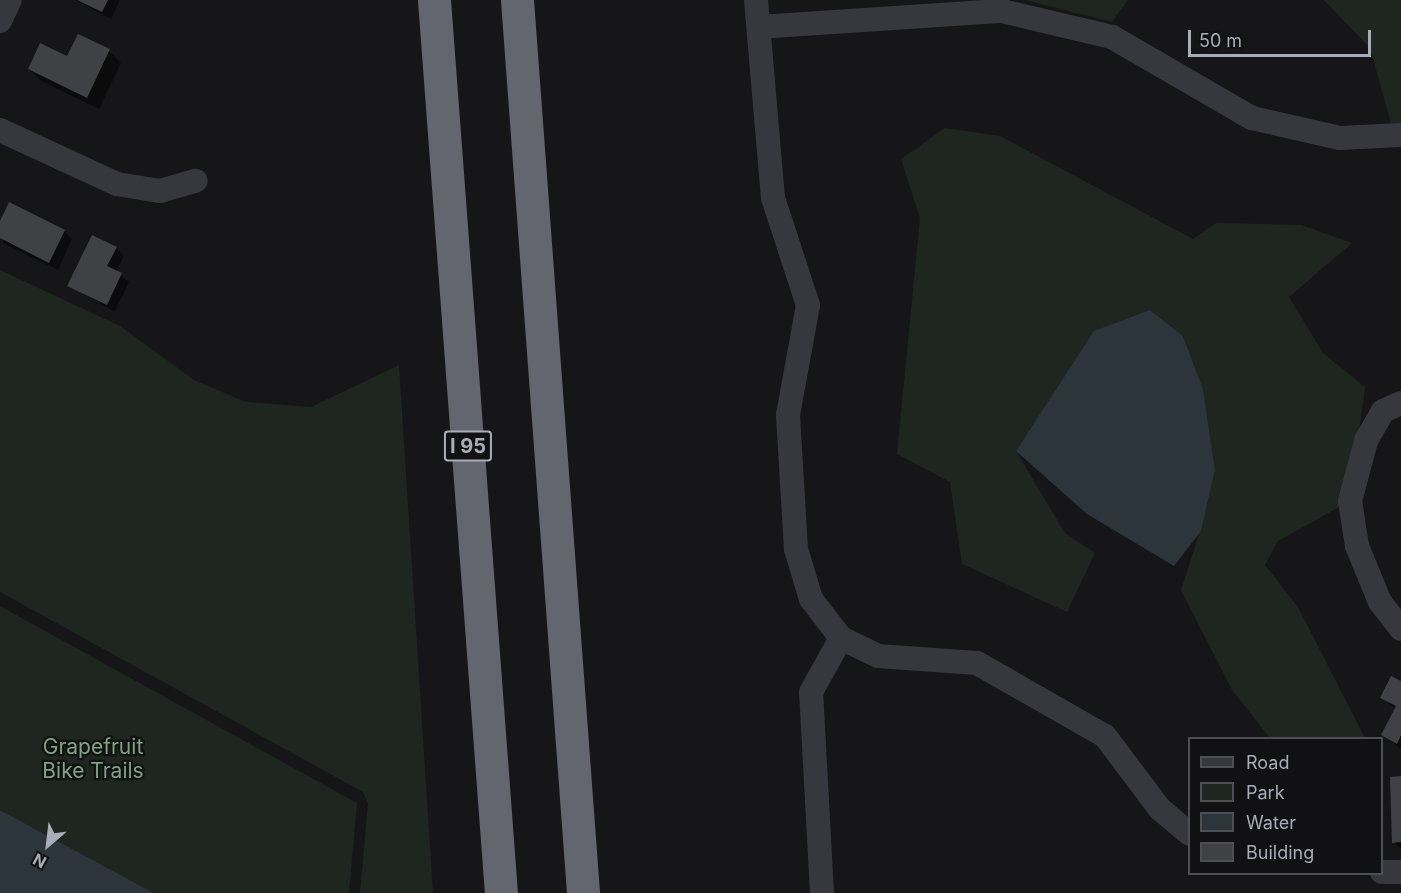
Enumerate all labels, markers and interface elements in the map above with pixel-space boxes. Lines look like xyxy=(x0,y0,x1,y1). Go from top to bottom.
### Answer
scale bar xyxy=(1191,18,1374,56)
text: 50 m xyxy=(1199,30,1242,51)
road number: I 95 xyxy=(442,429,494,463)
park label: Grapefruit Bike Trails xyxy=(42,734,144,784)
legend xyxy=(1188,737,1383,875)
text: Road xyxy=(1246,752,1289,773)
text: Park xyxy=(1246,782,1285,803)
text: Water xyxy=(1246,812,1296,833)
north arrow xyxy=(18,815,78,875)
text: Building xyxy=(1246,842,1314,863)
text: N xyxy=(29,849,50,873)

